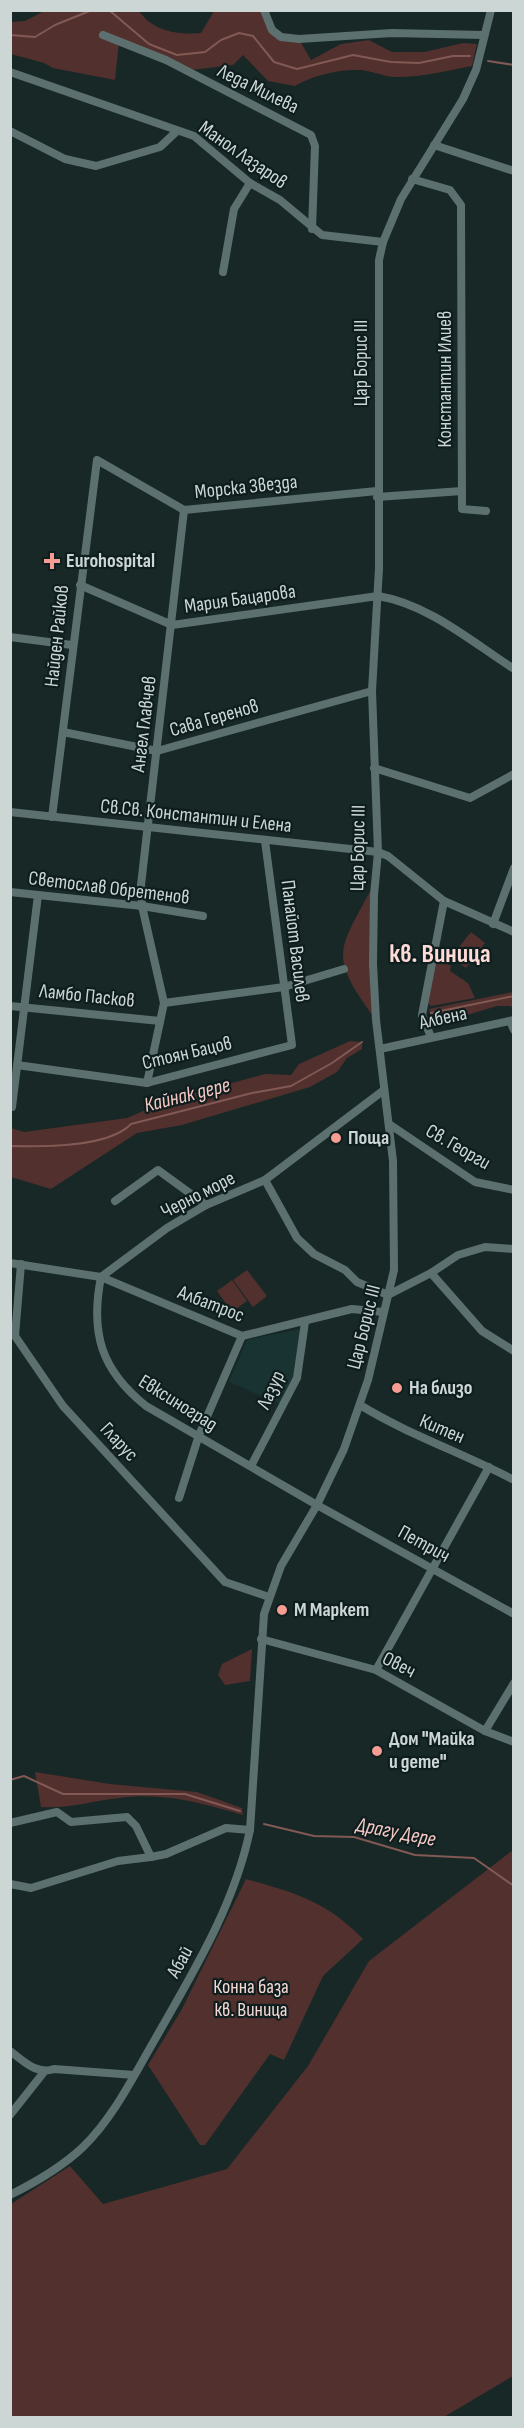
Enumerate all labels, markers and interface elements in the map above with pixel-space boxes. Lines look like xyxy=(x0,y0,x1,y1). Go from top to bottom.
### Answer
street label: Леда Милева xyxy=(213,59,302,119)
street label: Манол Лазаров xyxy=(194,116,292,194)
street label: Константин Илиев xyxy=(433,311,457,447)
street label: Цар Борис III xyxy=(349,320,373,406)
street label: Морска Звезда xyxy=(193,470,299,504)
place label: Eurohospital xyxy=(66,549,155,573)
marker: Eurohospital xyxy=(43,552,61,570)
street label: Мария Бацарова xyxy=(183,579,297,619)
street label: Найден Райков xyxy=(40,584,74,688)
street label: Ангел Главчев xyxy=(126,675,162,774)
street label: Сава Геренов xyxy=(167,694,261,742)
street label: Св.Св. Константин и Елена xyxy=(99,794,293,838)
street label: Цар Борис III xyxy=(345,805,371,891)
street label: Светослав Обретенов xyxy=(27,866,191,910)
street label: Панайот Василев xyxy=(276,878,314,1004)
district label: кв. Виница xyxy=(389,939,491,970)
street label: Ламбо Пасков xyxy=(37,979,136,1013)
street label: Албена xyxy=(416,1001,469,1035)
street label: Стоян Бацов xyxy=(140,1031,234,1075)
water label: Кайнак дере xyxy=(141,1072,233,1118)
street label: Св. Георги xyxy=(421,1119,495,1175)
place label: Поща xyxy=(348,1126,389,1150)
marker: Поща xyxy=(329,1131,343,1145)
street label: Черно море xyxy=(157,1166,239,1224)
street label: Албатрос xyxy=(173,1280,248,1328)
street label: Цар Борис III xyxy=(342,1282,386,1372)
street label: Лазур xyxy=(251,1367,290,1414)
street label: Евксиноград xyxy=(134,1369,222,1437)
place label: На близо xyxy=(409,1376,473,1400)
marker: На близо xyxy=(390,1381,404,1395)
street label: Китен xyxy=(416,1409,468,1449)
street label: Гларус xyxy=(95,1417,143,1467)
street label: Петрич xyxy=(394,1520,454,1568)
place label: М Маркет xyxy=(294,1598,369,1622)
marker: М Маркет xyxy=(275,1603,289,1617)
street label: Овеч xyxy=(378,1647,420,1683)
place label: Дом "Майка и дете" xyxy=(389,1727,475,1774)
marker: Дом "Майка и дете" xyxy=(370,1744,384,1758)
water label: Драгу Дере xyxy=(353,1812,438,1852)
street label: Абай xyxy=(161,1942,198,1983)
park label: Конна база кв. Виница xyxy=(213,1975,289,2022)

